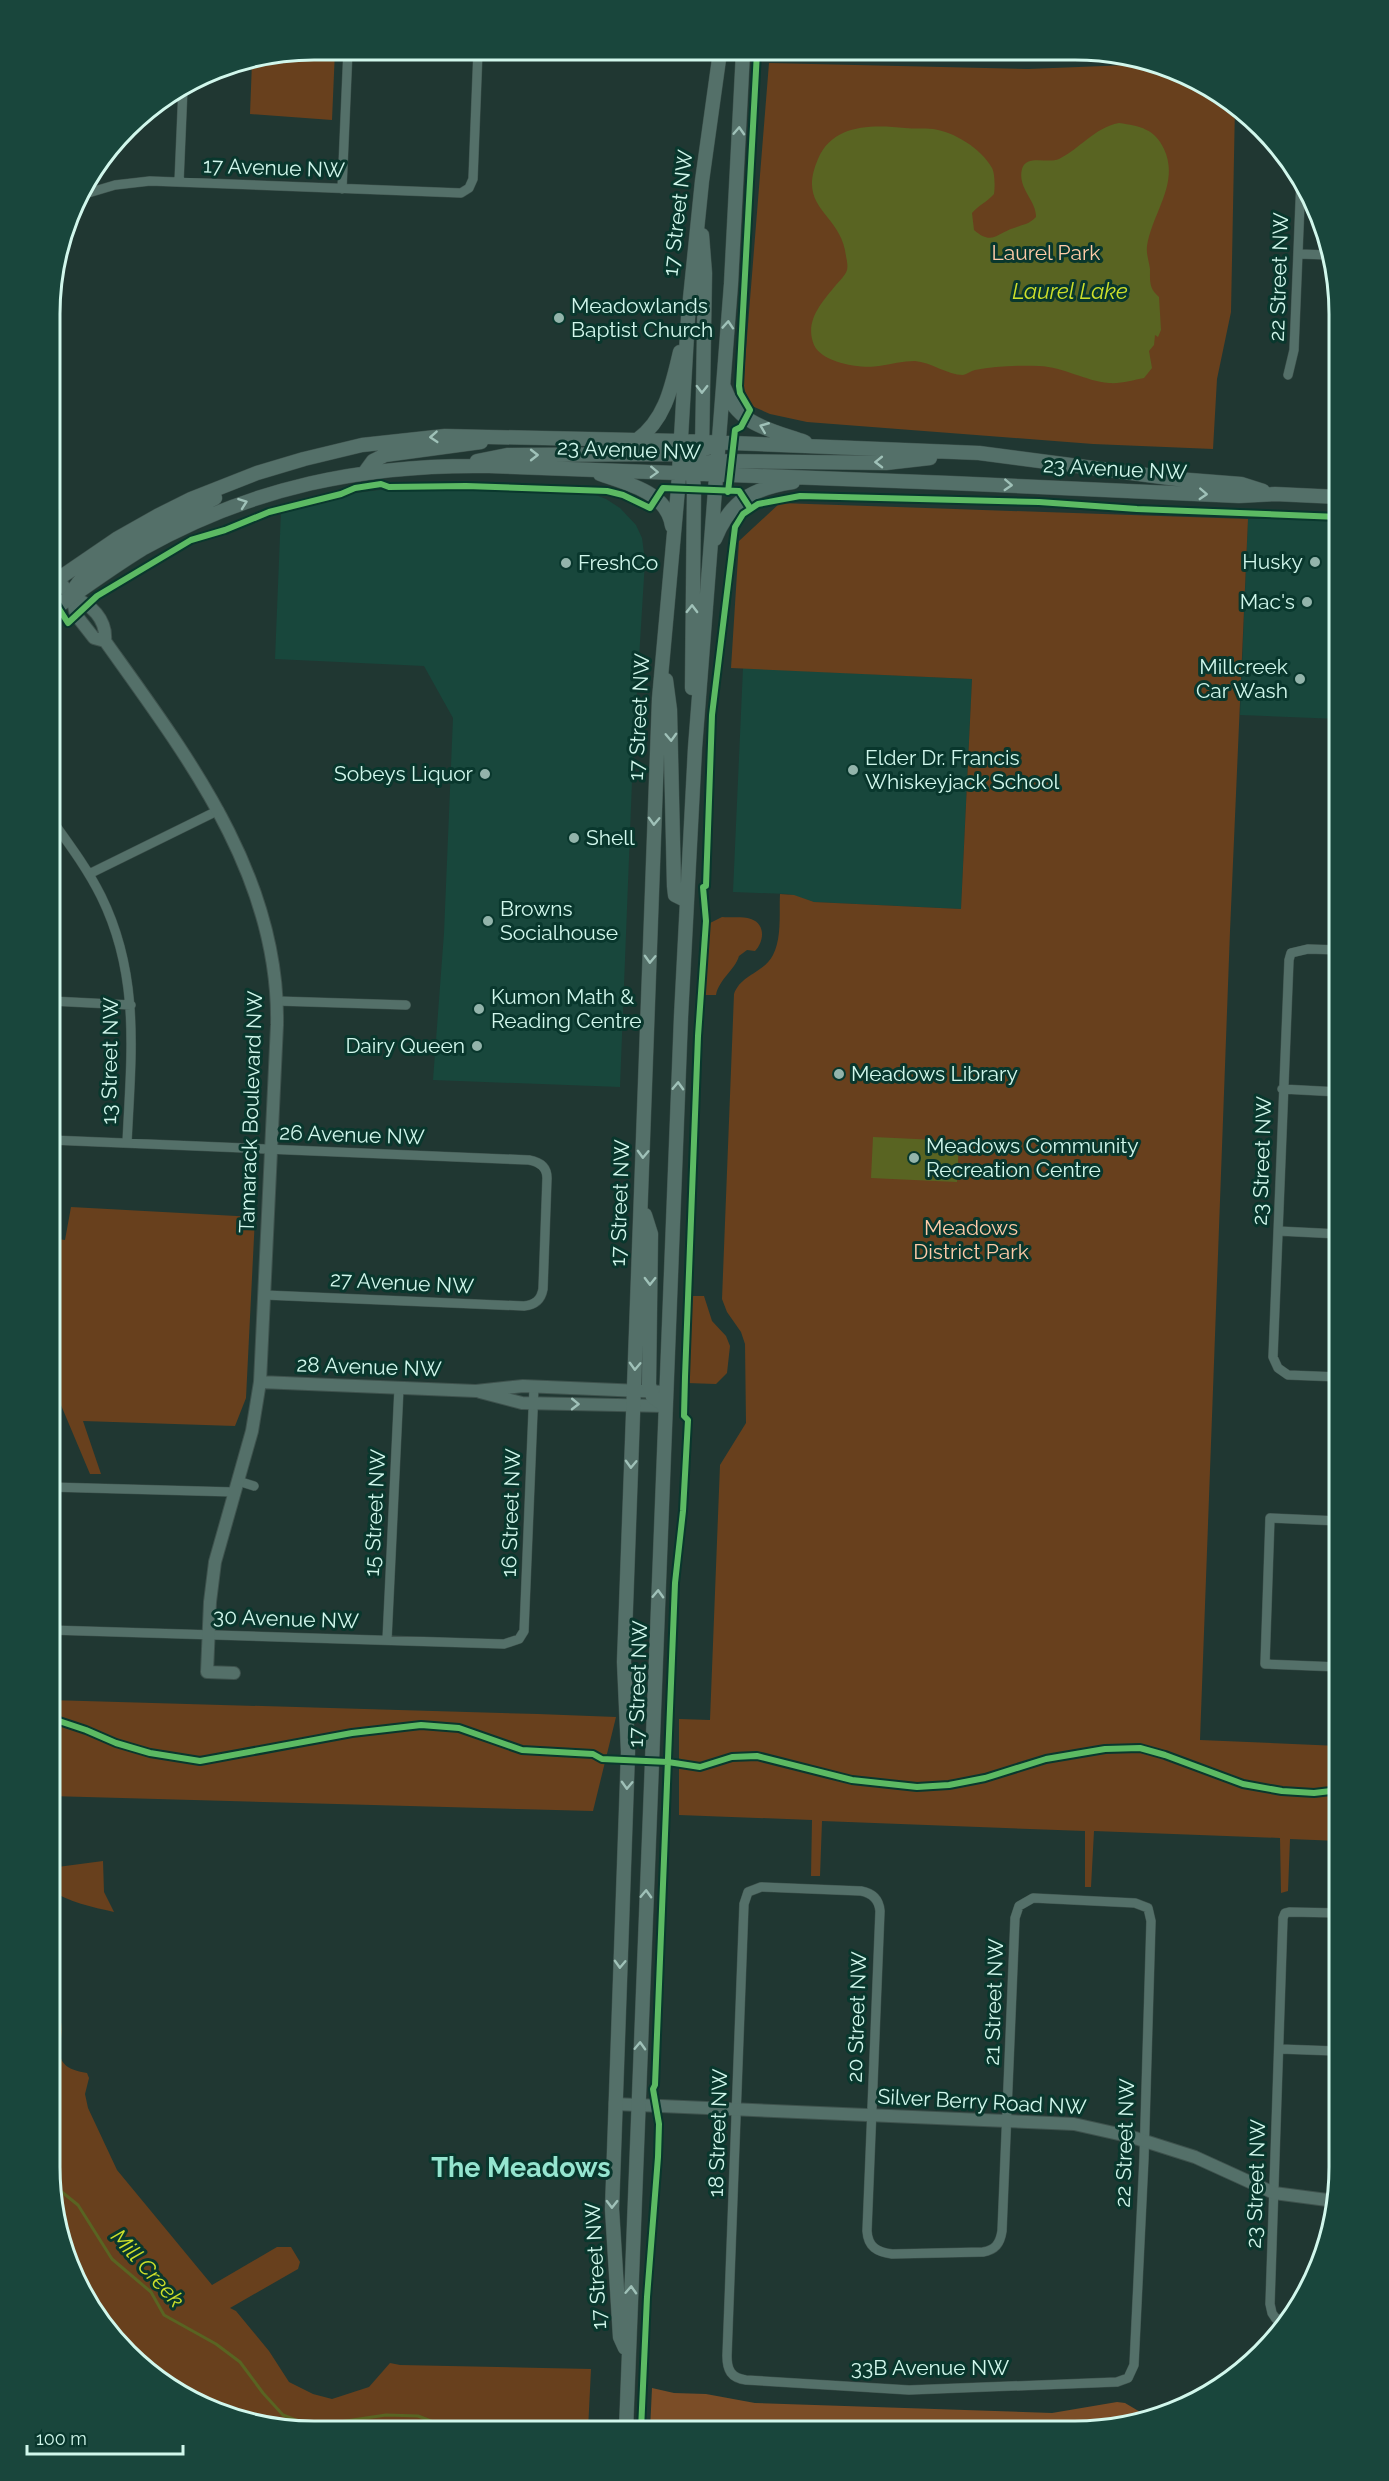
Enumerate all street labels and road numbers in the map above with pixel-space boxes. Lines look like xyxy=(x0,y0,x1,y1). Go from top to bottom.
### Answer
street label: 17 Street NW xyxy=(657,148,698,278)
street label: 17 Avenue NW xyxy=(203,153,345,182)
street label: 22 Street NW xyxy=(1264,212,1293,342)
street label: 23 Avenue NW xyxy=(557,434,701,465)
street label: 23 Avenue NW xyxy=(1042,452,1188,485)
street label: 17 Street NW xyxy=(623,653,654,781)
street label: Tamarack Boulevard NW xyxy=(234,990,267,1234)
street label: 13 Street NW xyxy=(96,997,123,1125)
street label: 23 Street NW xyxy=(1247,1096,1276,1226)
street label: 26 Avenue NW xyxy=(279,1119,425,1150)
street label: 17 Street NW xyxy=(605,1139,634,1267)
street label: 27 Avenue NW xyxy=(329,1266,475,1299)
street label: 28 Avenue NW xyxy=(296,1351,442,1382)
street label: 16 Street NW xyxy=(496,1448,525,1578)
street label: 15 Street NW xyxy=(359,1449,390,1577)
street label: 30 Avenue NW xyxy=(213,1603,359,1634)
street label: 17 Street NW xyxy=(623,1620,652,1748)
street label: 21 Street NW xyxy=(979,1938,1008,2066)
street label: 20 Street NW xyxy=(842,1951,871,2083)
street label: 18 Street NW xyxy=(703,2068,732,2198)
street label: 22 Street NW xyxy=(1110,2078,1139,2208)
street label: Silver Berry Road NW xyxy=(877,2084,1087,2119)
street label: 23 Street NW xyxy=(1241,2119,1270,2249)
street label: 17 Street NW xyxy=(580,2202,611,2330)
street label: 33B Avenue NW xyxy=(851,2355,1009,2380)

